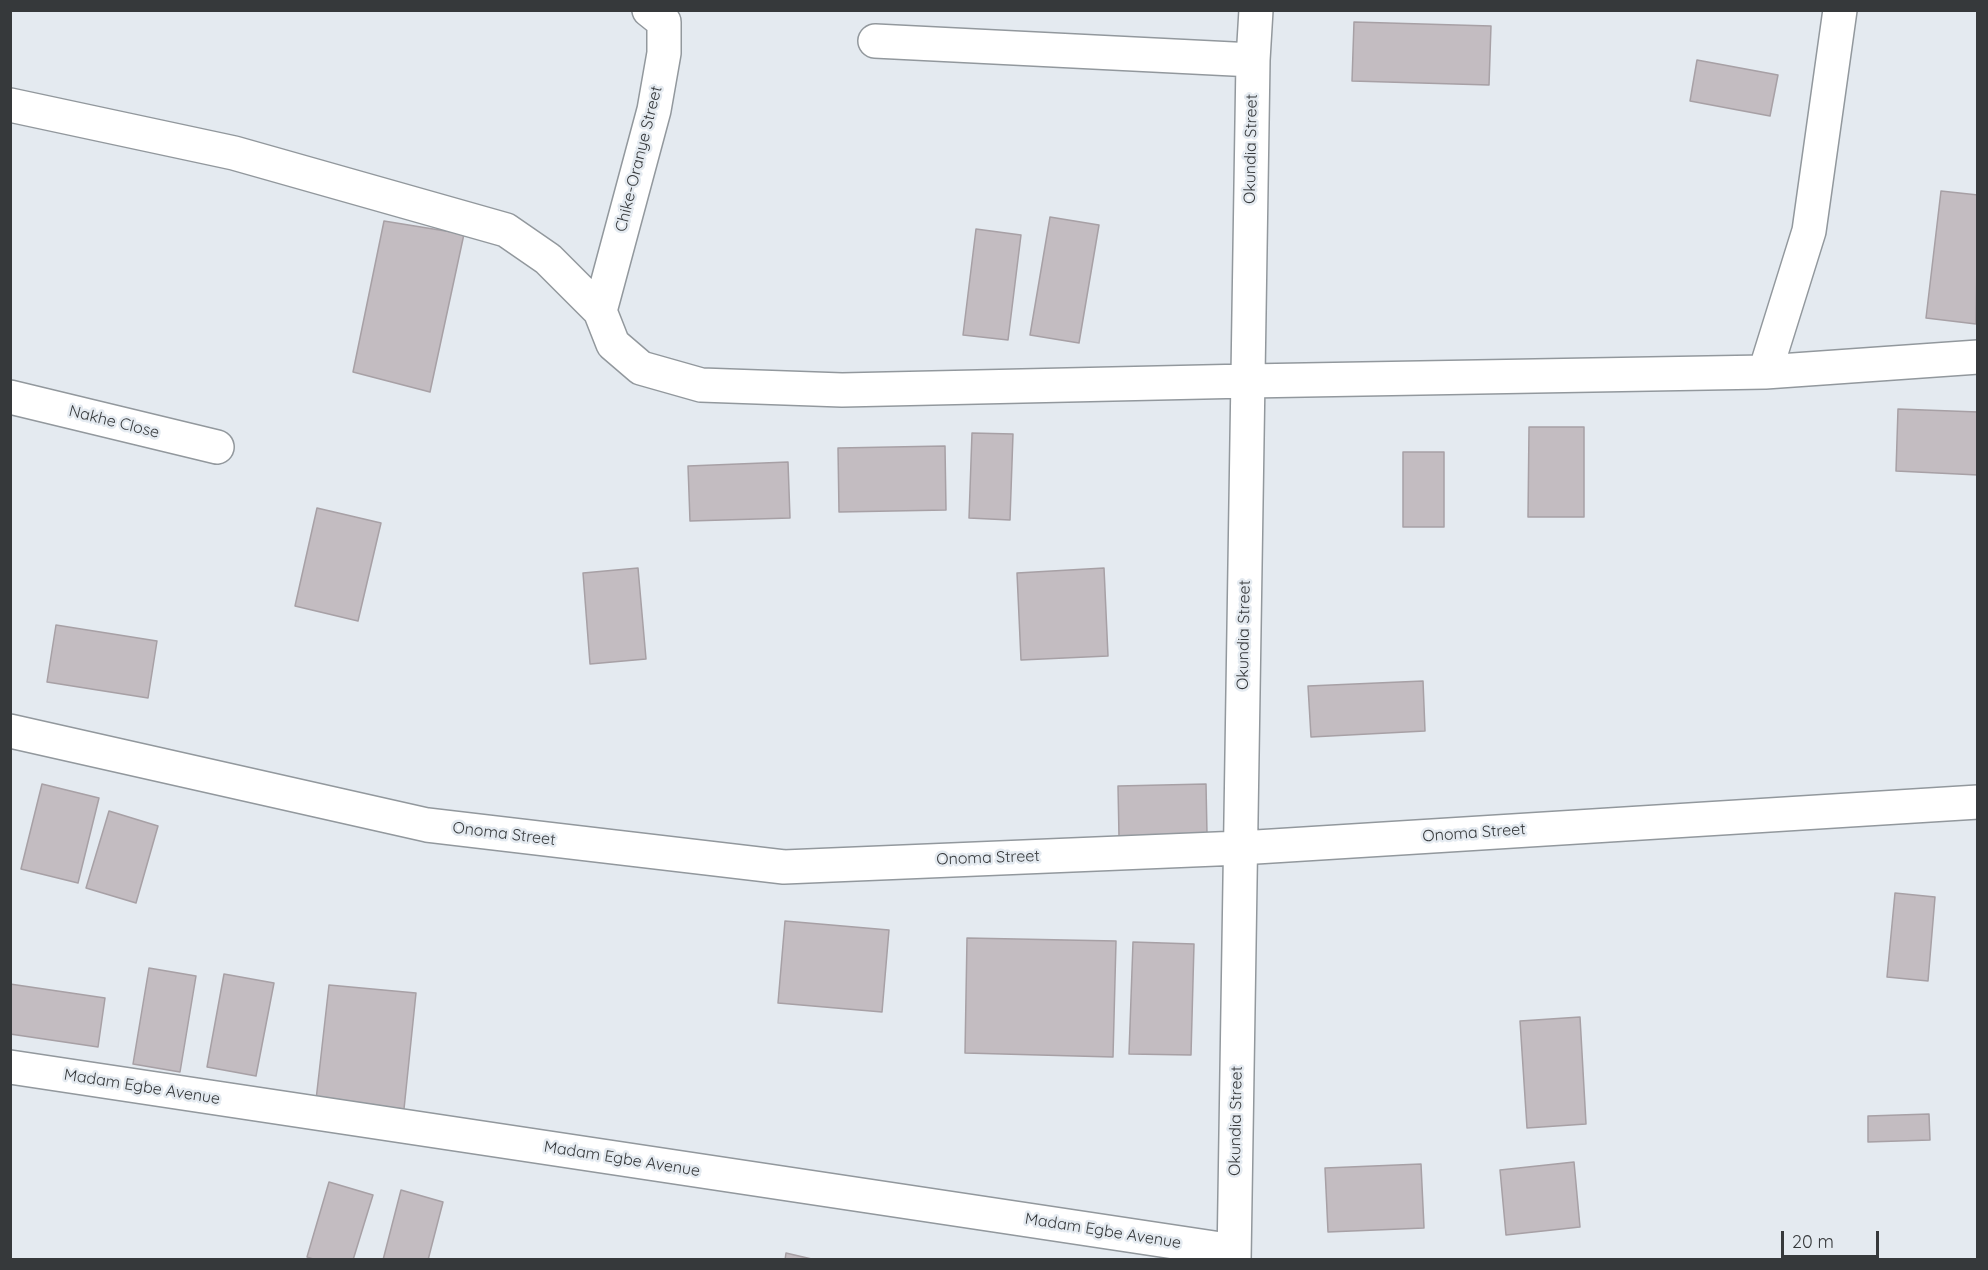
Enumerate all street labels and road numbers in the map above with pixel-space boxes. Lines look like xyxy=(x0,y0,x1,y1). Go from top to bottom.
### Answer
street label: Chike-Oranye Street xyxy=(612,84,666,234)
street label: Okundia Street xyxy=(1240,94,1262,204)
street label: Nakhe Close xyxy=(67,401,161,443)
street label: Okundia Street xyxy=(1233,580,1255,690)
street label: Onoma Street xyxy=(451,818,557,850)
street label: Onoma Street xyxy=(1422,820,1526,846)
street label: Onoma Street xyxy=(936,847,1040,869)
street label: Madam Egbe Avenue xyxy=(62,1065,222,1109)
street label: Okundia Street xyxy=(1225,1066,1247,1176)
street label: Madam Egbe Avenue xyxy=(542,1137,702,1181)
street label: Madam Egbe Avenue xyxy=(1023,1209,1183,1253)

